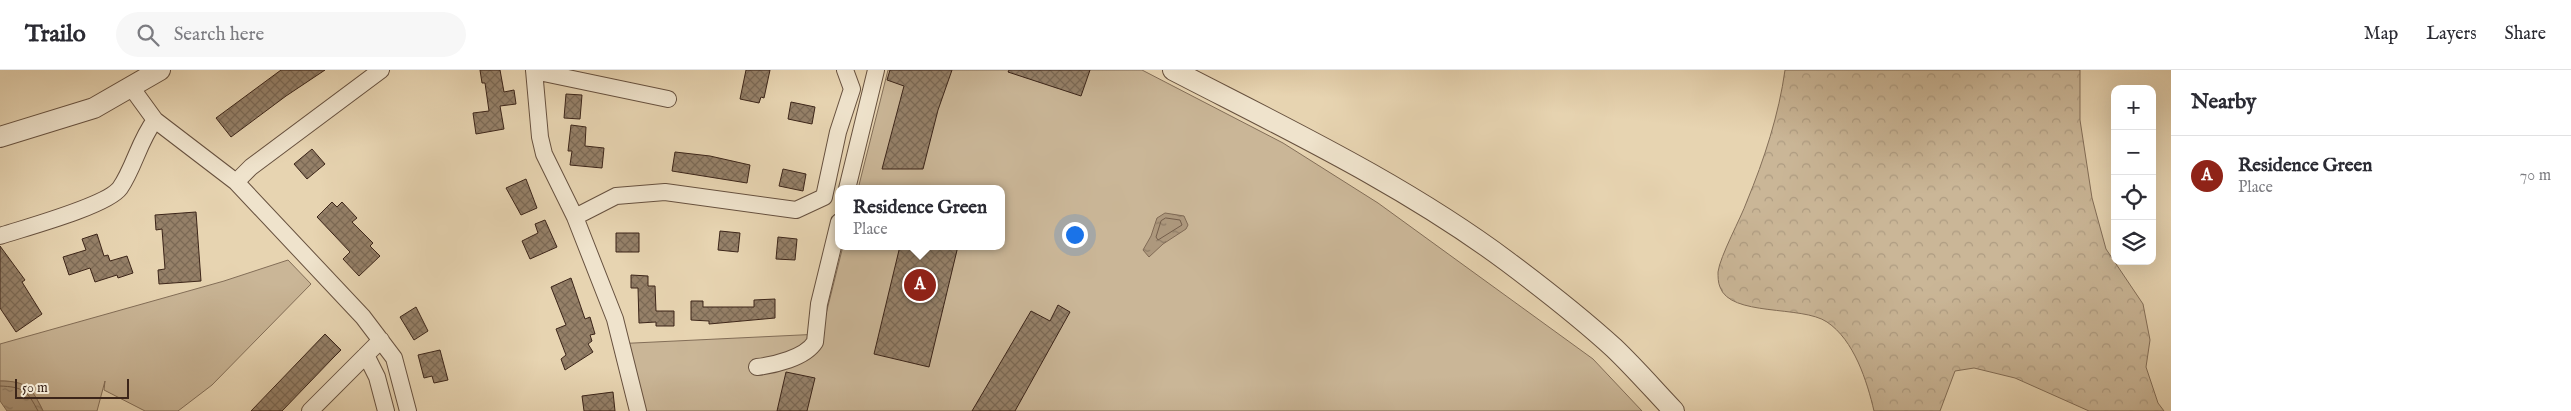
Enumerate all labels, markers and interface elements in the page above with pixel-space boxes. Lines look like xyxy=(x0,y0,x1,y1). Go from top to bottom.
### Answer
search box xyxy=(116,12,466,57)
text: Trailo xyxy=(25,19,86,50)
icon: search xyxy=(134,21,162,49)
text: Search here xyxy=(174,23,264,47)
text: Map xyxy=(2364,23,2398,46)
text: Layers xyxy=(2426,23,2477,46)
text: Share xyxy=(2505,23,2546,46)
map controls xyxy=(2111,85,2156,265)
button: + xyxy=(2111,85,2156,130)
text: Nearby xyxy=(2191,89,2256,116)
button: − xyxy=(2111,130,2156,175)
text: Residence Green xyxy=(2238,154,2372,178)
text: A xyxy=(2202,166,2212,186)
text: 70 m xyxy=(2520,166,2551,186)
button: locate xyxy=(2111,175,2156,220)
text: Place xyxy=(2238,178,2273,198)
popup xyxy=(835,185,1005,250)
text: Residence Green xyxy=(853,196,987,220)
text: Place xyxy=(853,220,888,240)
button: layers xyxy=(2111,220,2156,265)
your location xyxy=(1062,222,1088,248)
pin: A xyxy=(904,266,936,304)
scale bar xyxy=(15,376,129,399)
text: 50 m xyxy=(22,379,48,397)

